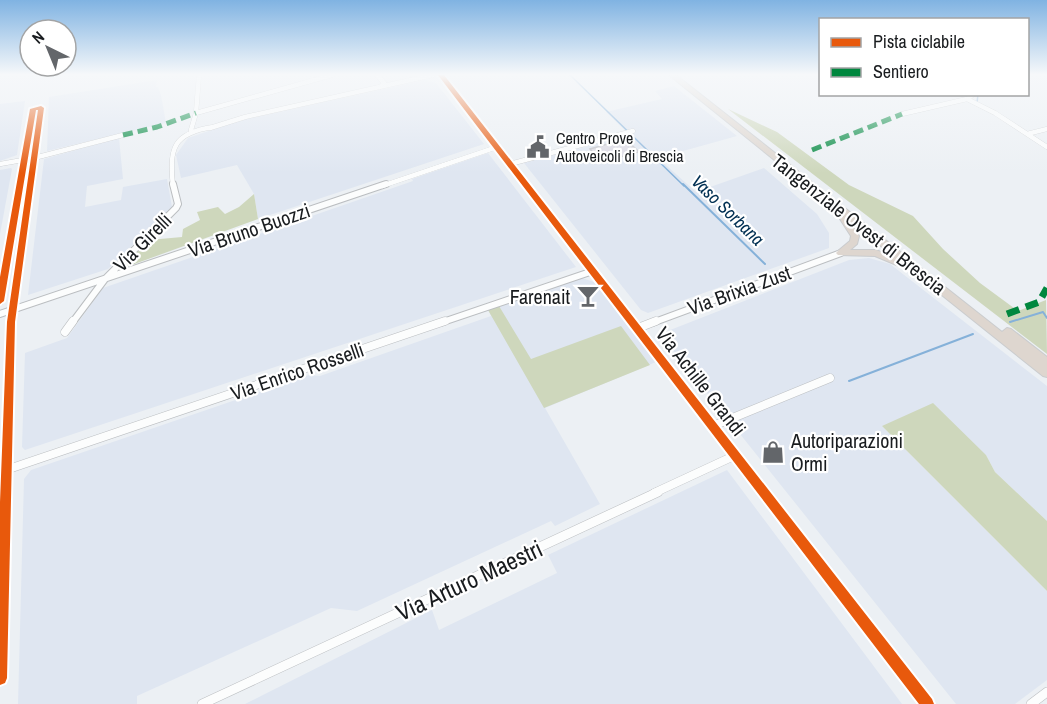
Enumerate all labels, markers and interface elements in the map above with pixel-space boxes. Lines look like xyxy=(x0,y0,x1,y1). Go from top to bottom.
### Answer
north arrow xyxy=(18,18,78,78)
legend xyxy=(819,18,1029,96)
text: N xyxy=(27,26,49,48)
text: Pista ciclabile xyxy=(873,29,965,54)
text: Sentiero xyxy=(873,59,929,84)
place label: Centro Prove Autoveicoli di Brescia xyxy=(555,127,684,167)
public building icon: Centro Prove Autoveicoli di Brescia xyxy=(525,134,551,160)
street label: Tangenziale Ovest di Brescia xyxy=(766,147,952,301)
water label: Vaso Sorbana xyxy=(686,169,770,251)
street label: Via Bruno Buozzi xyxy=(184,197,314,263)
street label: Via Girelli xyxy=(107,207,177,277)
street label: Via Brixia Zust xyxy=(684,259,795,321)
place label: Farenait xyxy=(510,283,570,310)
bar icon: Farenait xyxy=(575,283,601,309)
street label: Via Achille Grandi xyxy=(650,321,752,441)
street label: Via Enrico Rosselli xyxy=(227,336,367,406)
place label: Autoriparazioni Ormi xyxy=(790,427,903,477)
shop icon: Autoriparazioni Ormi xyxy=(760,439,786,465)
street label: Via Arturo Maestri xyxy=(391,532,547,628)

